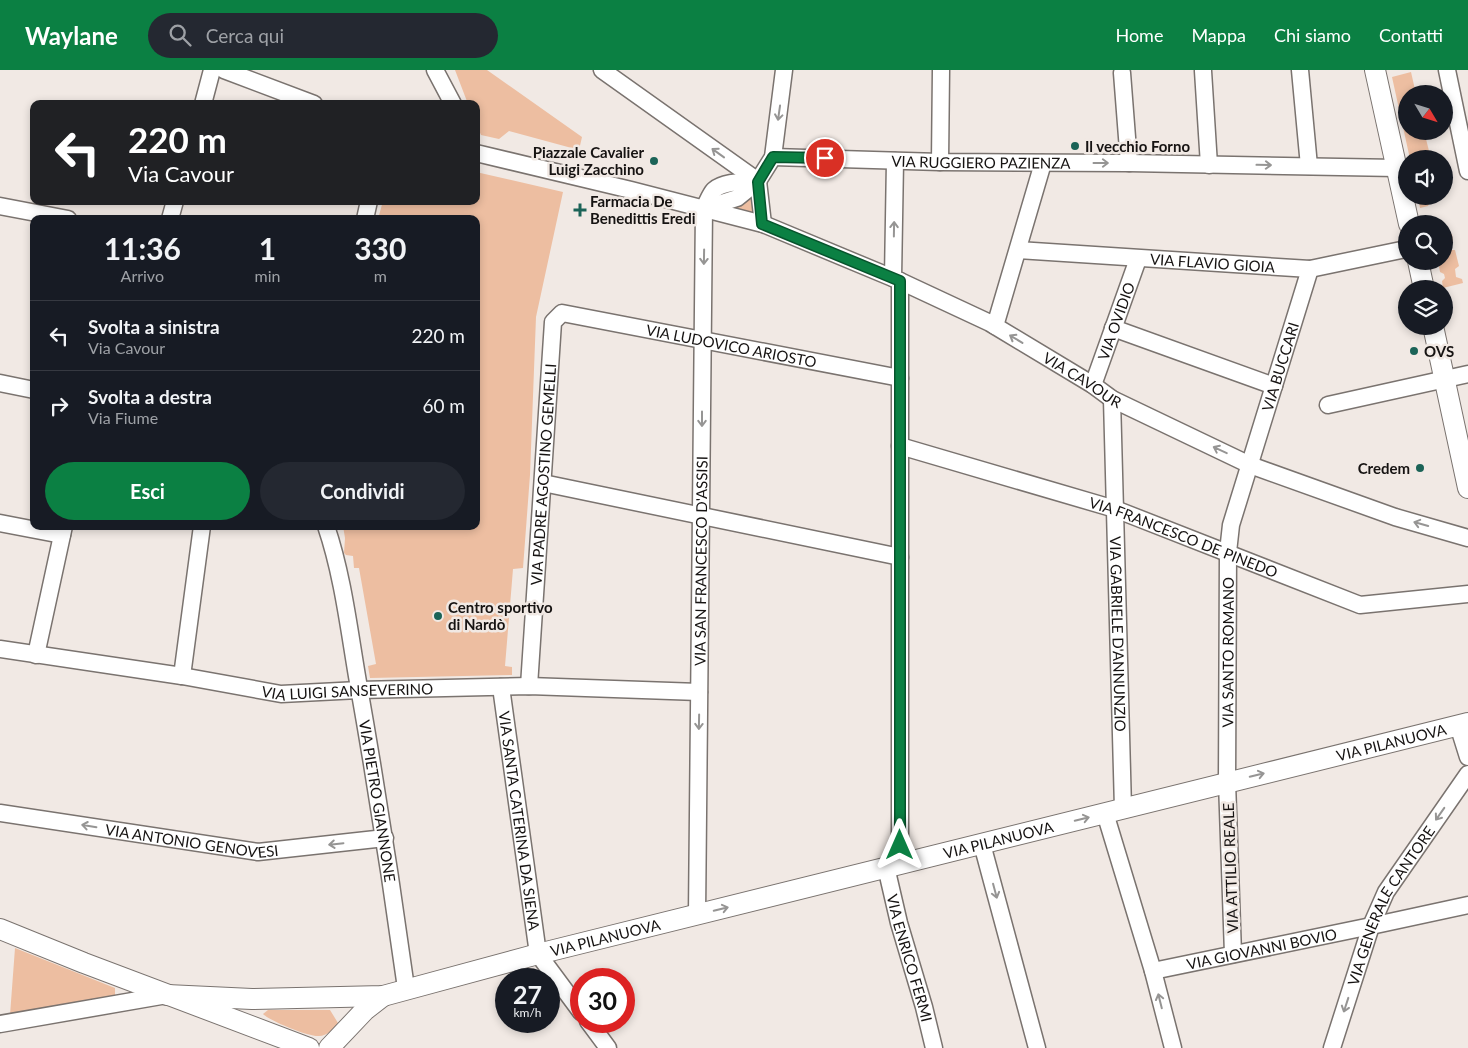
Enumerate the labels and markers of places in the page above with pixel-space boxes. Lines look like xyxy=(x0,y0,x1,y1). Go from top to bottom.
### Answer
pin xyxy=(804,137,846,179)
place label: Il vecchio Forno xyxy=(1085,137,1190,155)
marker: Il vecchio Forno xyxy=(1069,140,1081,152)
place label: Piazzale Cavalier Luigi Zacchino xyxy=(533,143,644,178)
marker: Piazzale Cavalier Luigi Zacchino xyxy=(648,155,660,167)
place label: Farmacia De Benedittis Eredi xyxy=(590,192,696,227)
marker: Farmacia De Benedittis Eredi xyxy=(574,204,586,216)
place label: OVS xyxy=(1424,342,1454,360)
marker: OVS xyxy=(1408,345,1420,357)
place label: Credem xyxy=(1358,459,1410,477)
marker: Credem xyxy=(1414,462,1426,474)
place label: Centro sportivo di Nardò xyxy=(448,598,553,633)
marker: Centro sportivo di Nardò xyxy=(432,610,444,622)

